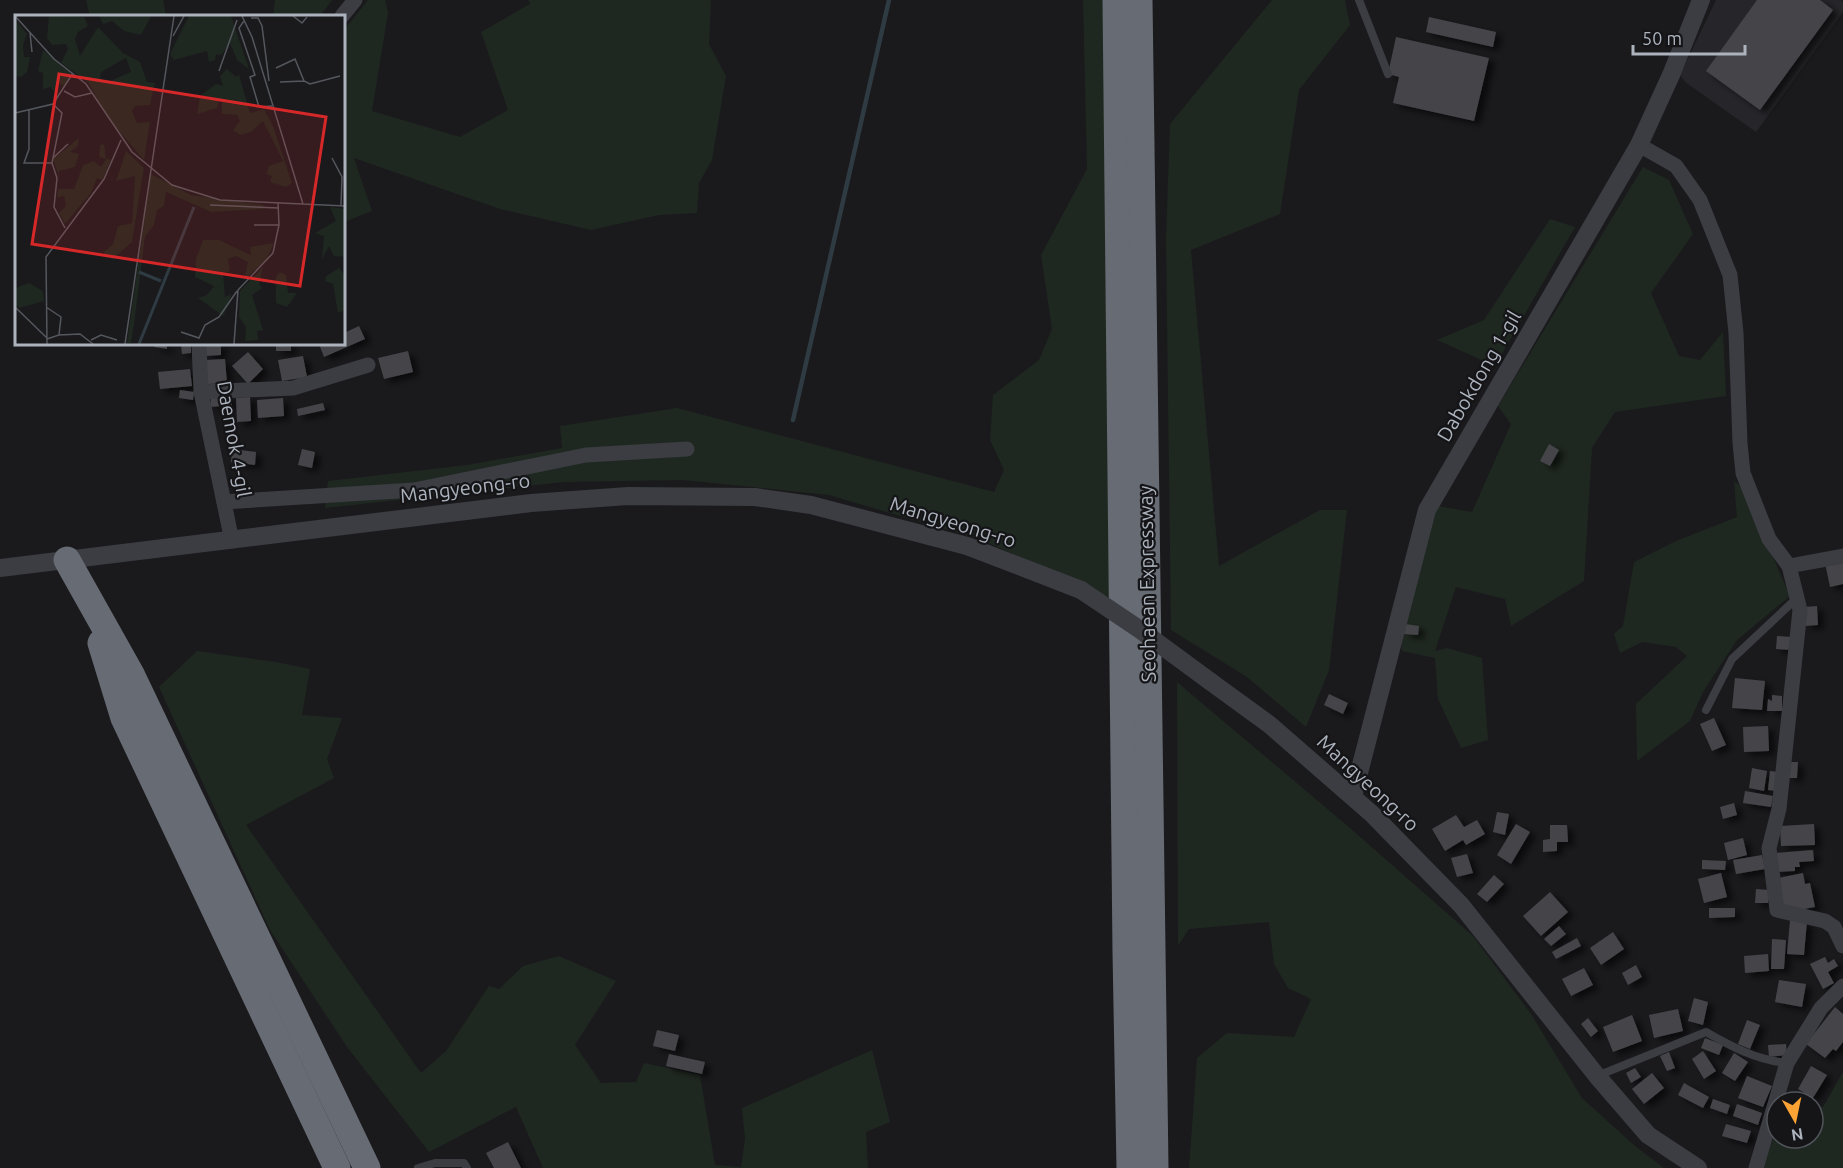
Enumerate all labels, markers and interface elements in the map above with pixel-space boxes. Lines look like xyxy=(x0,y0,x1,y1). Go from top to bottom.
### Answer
inset map xyxy=(15,15,345,345)
scale bar xyxy=(1633,18,1746,56)
text: 50 m xyxy=(1642,28,1682,48)
street label: Dabokdong 1-gil xyxy=(1432,306,1525,445)
street label: Daemok 4-gil xyxy=(213,379,256,499)
street label: Mangyeong-ro xyxy=(399,468,531,507)
street label: Seohaean Expressway xyxy=(1133,485,1160,683)
street label: Mangyeong-ro xyxy=(887,491,1019,552)
street label: Mangyeong-ro xyxy=(1313,730,1424,836)
north arrow xyxy=(1765,1090,1825,1150)
text: N xyxy=(1790,1125,1805,1145)

